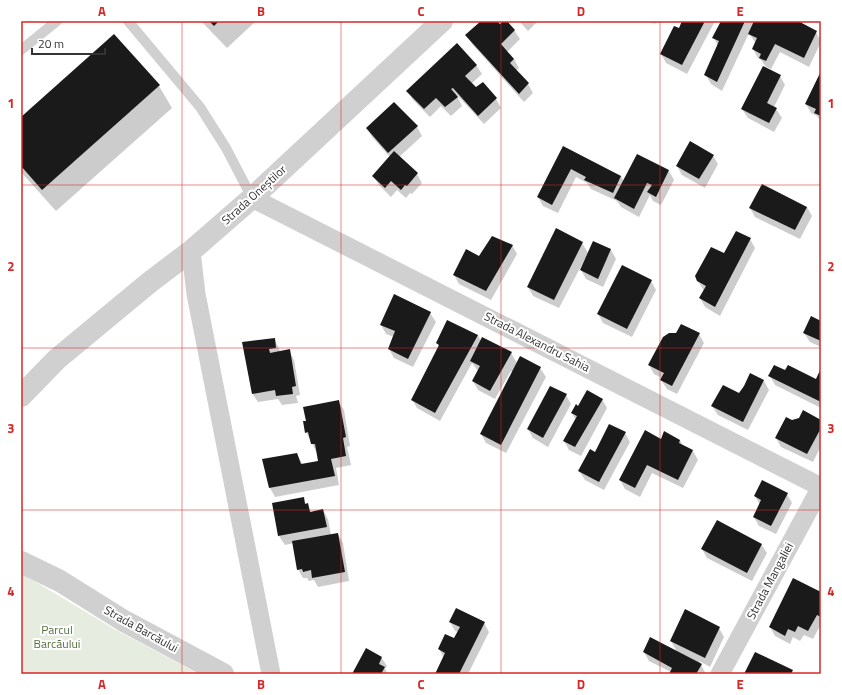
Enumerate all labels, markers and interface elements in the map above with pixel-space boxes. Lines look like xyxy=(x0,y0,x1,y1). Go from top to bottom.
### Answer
text: A xyxy=(98,1,106,21)
text: B xyxy=(257,1,265,21)
text: C xyxy=(417,1,425,21)
text: D xyxy=(577,1,585,21)
text: E xyxy=(736,1,744,21)
scale bar xyxy=(32,30,105,56)
text: 20 m xyxy=(38,34,64,53)
text: 1 xyxy=(7,93,15,113)
text: 1 xyxy=(827,93,835,113)
street label: Strada Oneștilor xyxy=(217,160,290,229)
text: 2 xyxy=(7,256,15,276)
text: 2 xyxy=(827,256,835,276)
street label: Strada Alexandru Sahia xyxy=(481,307,594,376)
text: 3 xyxy=(7,418,15,438)
text: 3 xyxy=(827,418,835,438)
street label: Strada Mangaliei xyxy=(741,539,798,623)
text: 4 xyxy=(7,581,15,601)
text: 4 xyxy=(827,581,835,601)
street label: Strada Barcăului xyxy=(101,600,182,657)
park label: Parcul Barcăului xyxy=(34,620,80,653)
text: A xyxy=(98,674,106,694)
text: B xyxy=(257,674,265,694)
text: C xyxy=(417,674,425,694)
text: D xyxy=(577,674,585,694)
text: E xyxy=(736,674,744,694)

